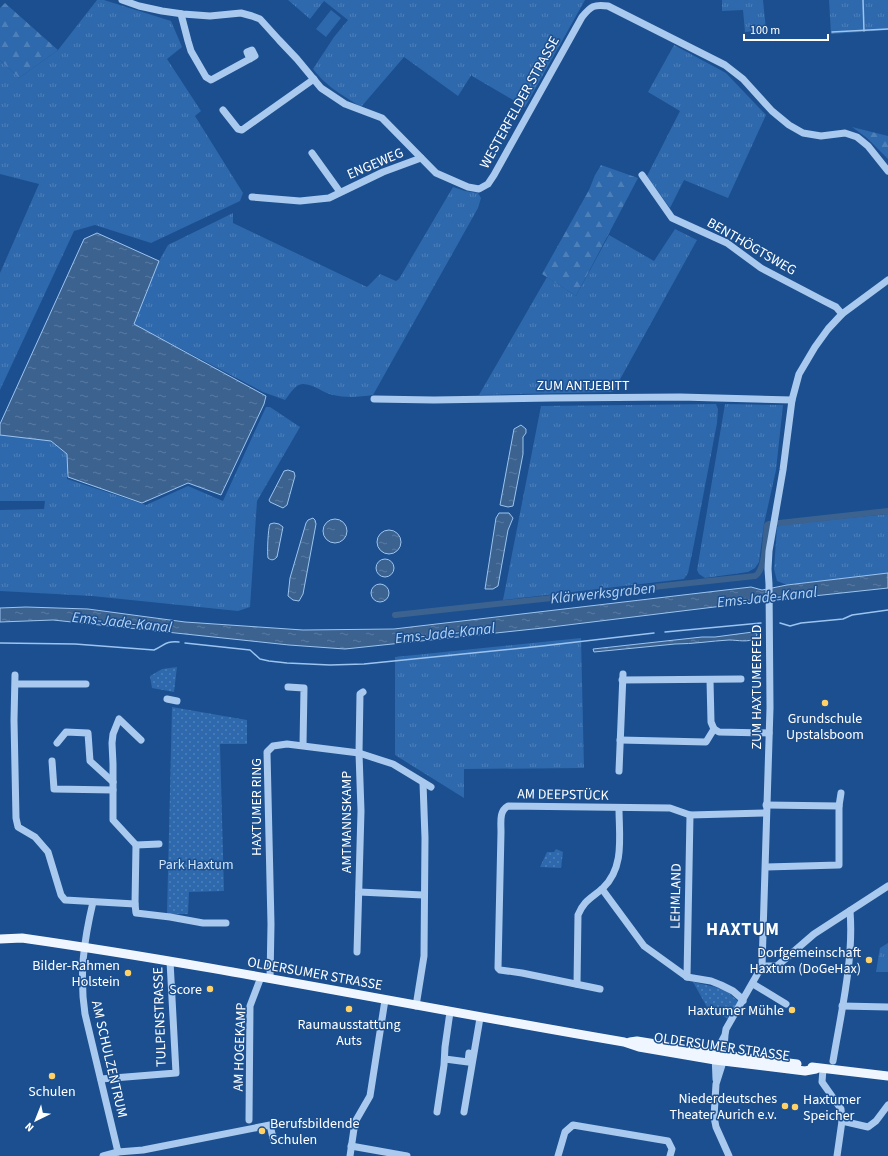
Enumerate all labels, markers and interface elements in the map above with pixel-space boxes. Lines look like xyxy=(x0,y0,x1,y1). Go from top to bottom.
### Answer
scale bar xyxy=(744,16,828,42)
text: 100 m xyxy=(750,22,780,39)
street label: WESTERFELDER STRASSE xyxy=(475,33,565,172)
street label: ENGEWEG xyxy=(344,143,407,185)
street label: BENTHÖGTSWEG xyxy=(703,213,800,281)
street label: ZUM ANTJEBITT xyxy=(537,376,630,396)
water label: Klärwerksgraben xyxy=(550,578,657,609)
water label: Ems-Jade-Kanal xyxy=(716,582,818,613)
water label: Ems-Jade-Kanal xyxy=(71,607,173,638)
water label: Ems-Jade-Kanal xyxy=(394,618,496,649)
street label: ZUM HAXTUMERFELD xyxy=(747,625,767,749)
marker: Grundschule Upstalsboom xyxy=(820,698,830,708)
place label: Grundschule Upstalsboom xyxy=(786,709,864,745)
street label: HAXTUMER RING xyxy=(247,758,267,856)
street label: AMTMANNSKAMP xyxy=(337,771,357,873)
street label: AM DEEPSTÜCK xyxy=(517,784,610,806)
park label: Park Haxtum xyxy=(158,855,234,875)
street label: LEHMLAND xyxy=(665,863,687,929)
district label: HAXTUM xyxy=(706,917,780,942)
place label: Dorfgemeinschaft Haxtum (DoGeHax) xyxy=(749,943,862,979)
street label: OLDERSUMER STRASSE xyxy=(246,952,384,996)
marker: Dorfgemeinschaft Haxtum (DoGeHax) xyxy=(864,955,874,965)
place label: Bilder-Rahmen Holstein xyxy=(32,956,120,992)
street label: TULPENSTRASSE xyxy=(148,967,172,1067)
marker: Bilder-Rahmen Holstein xyxy=(123,968,133,978)
place label: Score xyxy=(169,980,202,1000)
marker: Score xyxy=(205,984,215,994)
street label: AM SCHULZENTRUM xyxy=(86,999,132,1120)
place label: Haxtumer Mühle xyxy=(687,1001,784,1021)
street label: AM HOGEKAMP xyxy=(228,1002,252,1092)
marker: Raumausstattung Auts xyxy=(344,1004,354,1014)
marker: Haxtumer Mühle xyxy=(787,1005,797,1015)
place label: Raumausstattung Auts xyxy=(297,1015,401,1051)
street label: OLDERSUMER STRASSE xyxy=(653,1028,791,1066)
marker: Schulen xyxy=(47,1071,57,1081)
place label: Schulen xyxy=(28,1082,76,1102)
place label: Niederdeutsches Theater Aurich e.v. xyxy=(669,1089,777,1125)
place label: Haxtumer Speicher xyxy=(803,1090,861,1126)
north arrow xyxy=(16,1100,56,1140)
marker: Niederdeutsches Theater Aurich e.v. xyxy=(780,1101,790,1111)
marker: Haxtumer Speicher xyxy=(790,1102,800,1112)
place label: Berufsbildende Schulen xyxy=(270,1114,359,1150)
text: N xyxy=(22,1119,37,1135)
marker: Berufsbildende Schulen xyxy=(257,1126,267,1136)

